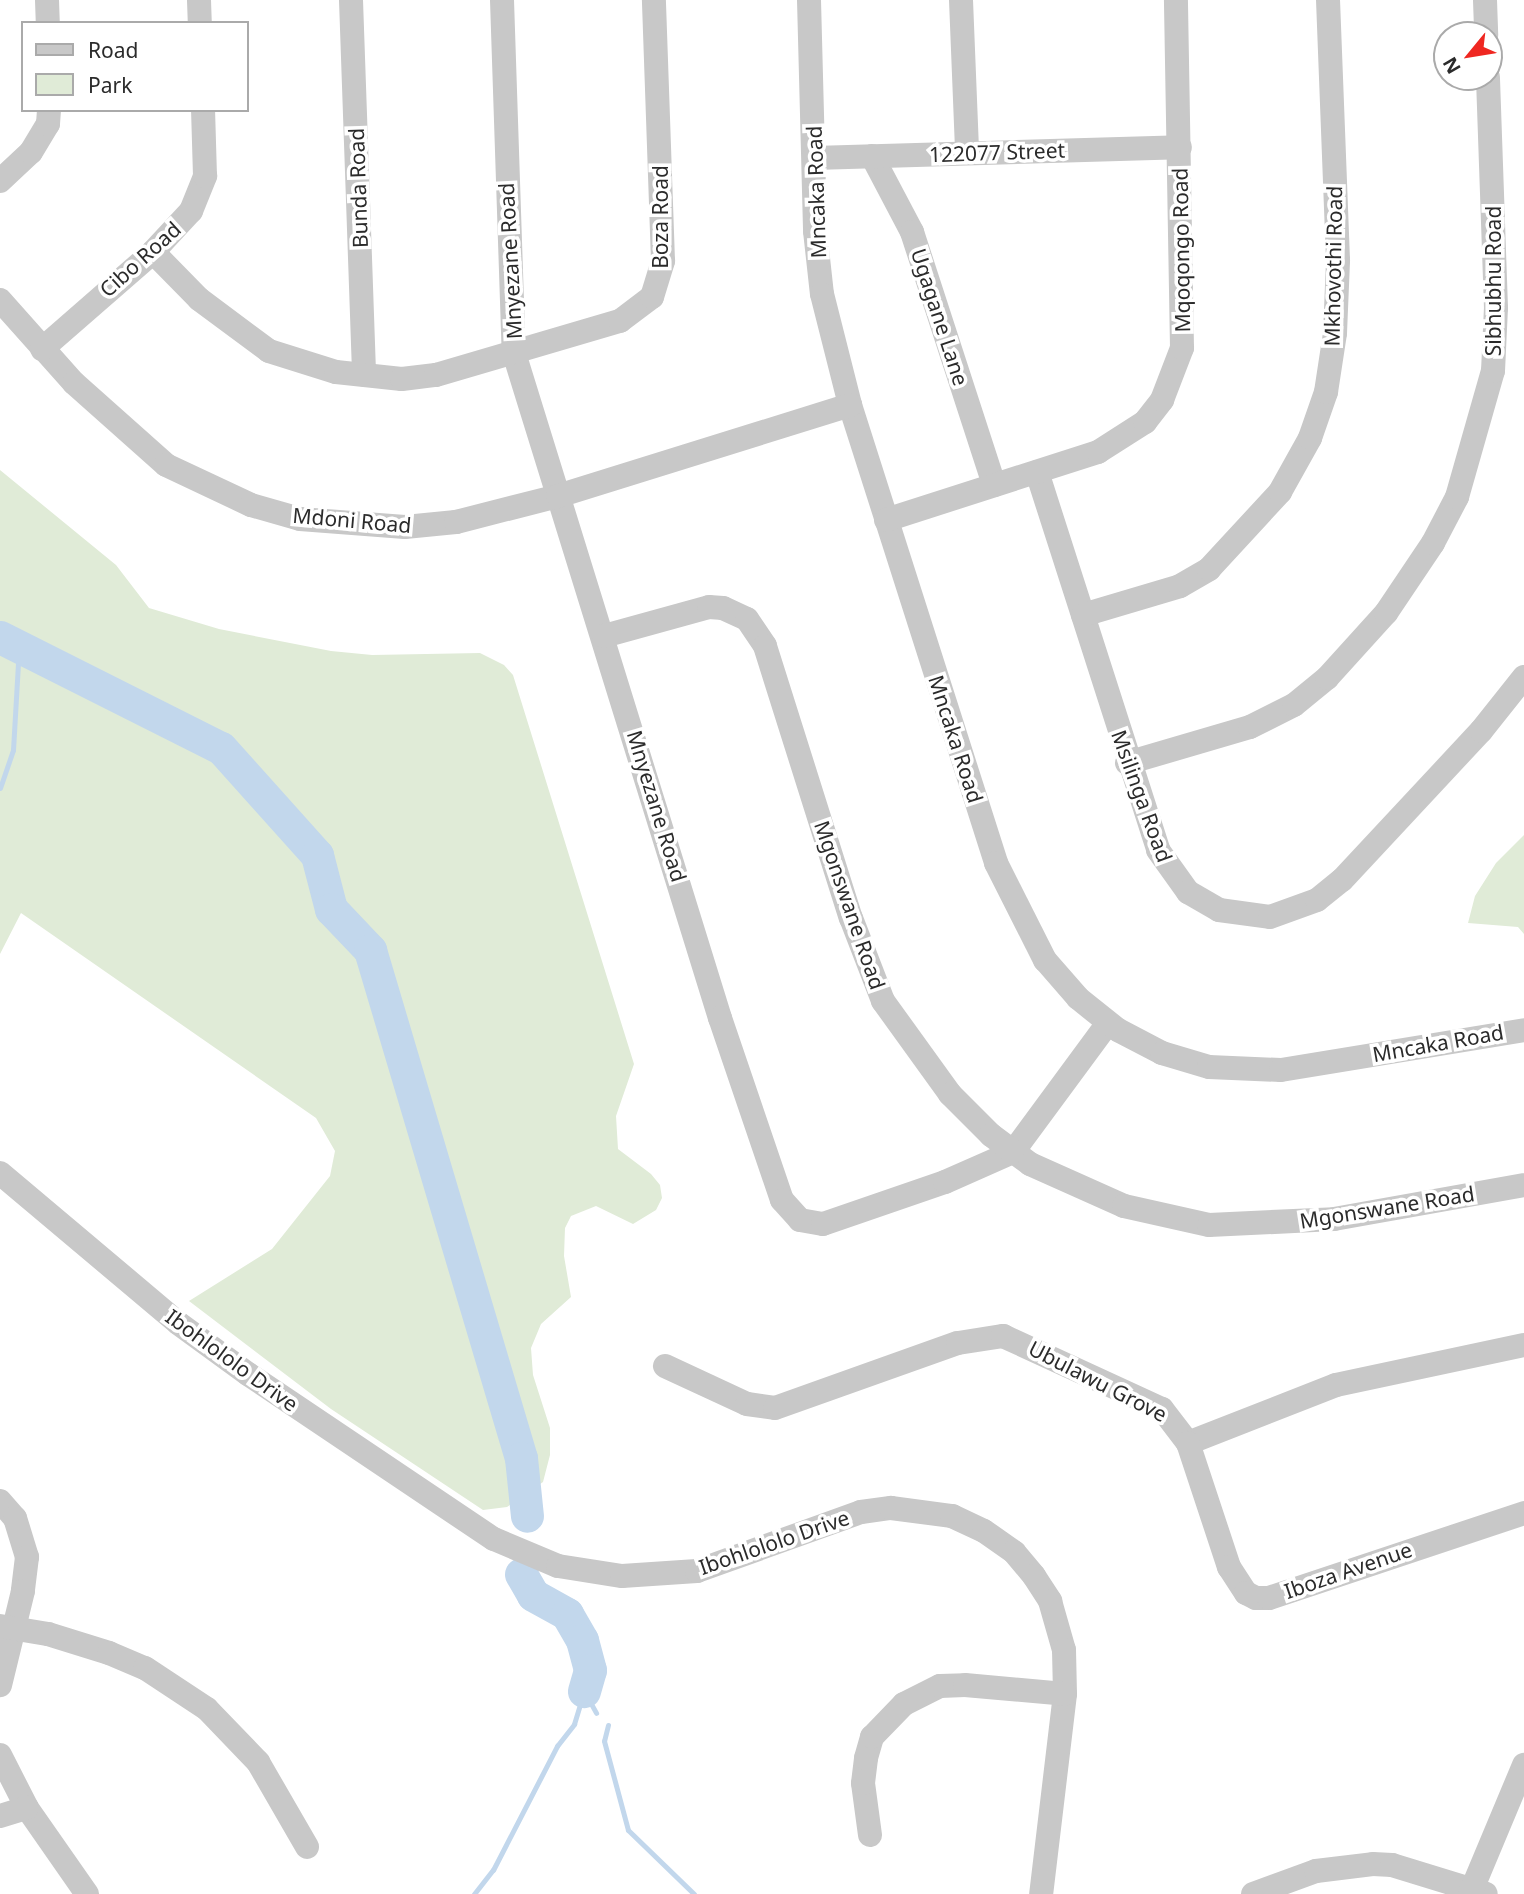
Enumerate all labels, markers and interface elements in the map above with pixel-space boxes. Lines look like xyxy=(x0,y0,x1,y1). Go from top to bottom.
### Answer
legend xyxy=(21,21,248,112)
north arrow xyxy=(1433,21,1503,91)
text: Road xyxy=(88,36,138,64)
text: N xyxy=(1436,52,1467,79)
text: Park xyxy=(88,71,132,99)
street label: Mncaka Road xyxy=(801,125,831,259)
street label: Bunda Road xyxy=(343,127,373,249)
street label: 122077 Street xyxy=(929,137,1065,167)
street label: Boza Road xyxy=(647,165,673,269)
street label: Mqoqongo Road xyxy=(1167,167,1195,333)
street label: Mnyezane Road xyxy=(493,182,527,340)
street label: Mkhovothi Road xyxy=(1319,185,1347,347)
street label: Sibhubhu Road xyxy=(1480,206,1506,356)
street label: Cibo Road xyxy=(94,216,186,302)
street label: Ugagane Lane xyxy=(906,245,974,389)
street label: Mdoni Road xyxy=(292,502,412,538)
street label: Mncaka Road xyxy=(923,672,989,806)
street label: Msilinga Road xyxy=(1106,726,1178,866)
street label: Mnyezane Road xyxy=(622,727,692,885)
street label: Mgonswane Road xyxy=(809,817,891,993)
street label: Mncaka Road xyxy=(1370,1019,1506,1067)
street label: Mgonswane Road xyxy=(1298,1181,1476,1233)
street label: Ibohlololo Drive xyxy=(161,1304,303,1416)
street label: Ubulawu Grove xyxy=(1025,1335,1171,1427)
street label: Ibohlololo Drive xyxy=(695,1504,853,1580)
street label: Iboza Avenue xyxy=(1281,1536,1415,1604)

